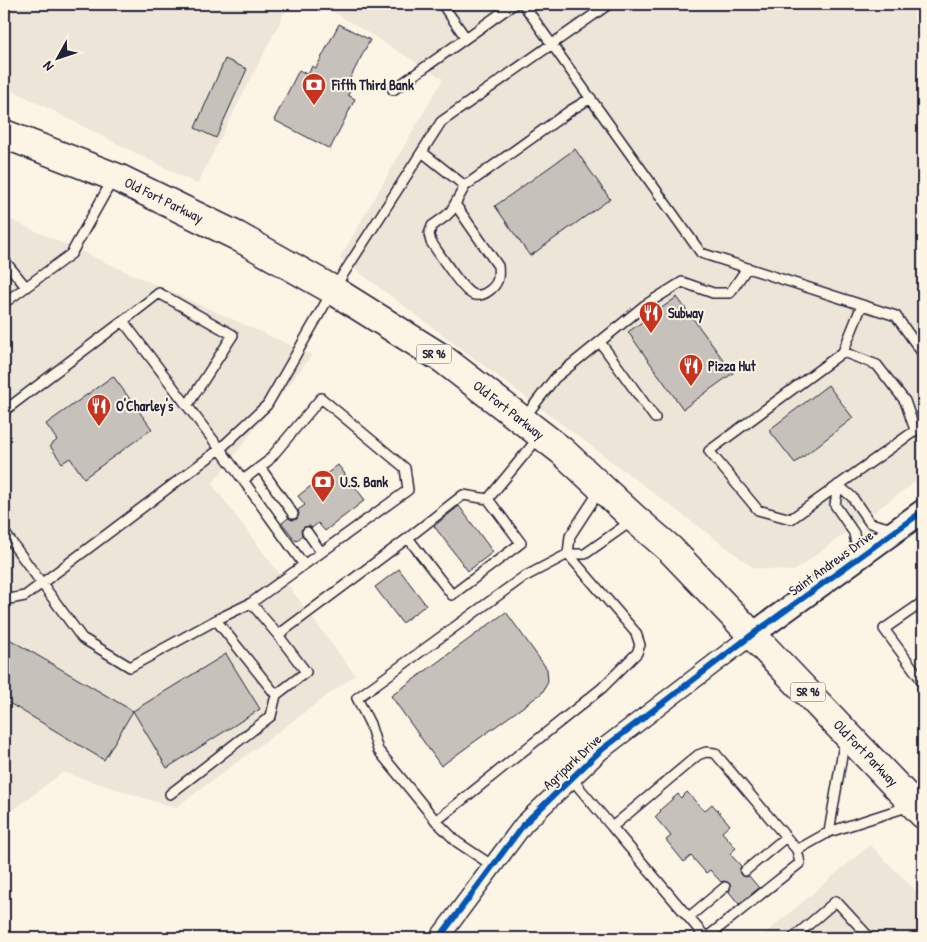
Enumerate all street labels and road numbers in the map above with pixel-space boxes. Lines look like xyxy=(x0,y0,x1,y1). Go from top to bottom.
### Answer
street label: Old Fort Parkway xyxy=(121,172,207,228)
road number: SR 96 xyxy=(416,344,452,364)
street label: Old Fort Parkway xyxy=(469,376,549,444)
street label: Saint Andrews Drive xyxy=(784,525,877,600)
road number: SR 96 xyxy=(790,682,826,702)
street label: Old Fort Parkway xyxy=(829,715,903,791)
street label: Agripark Drive xyxy=(538,729,606,794)

